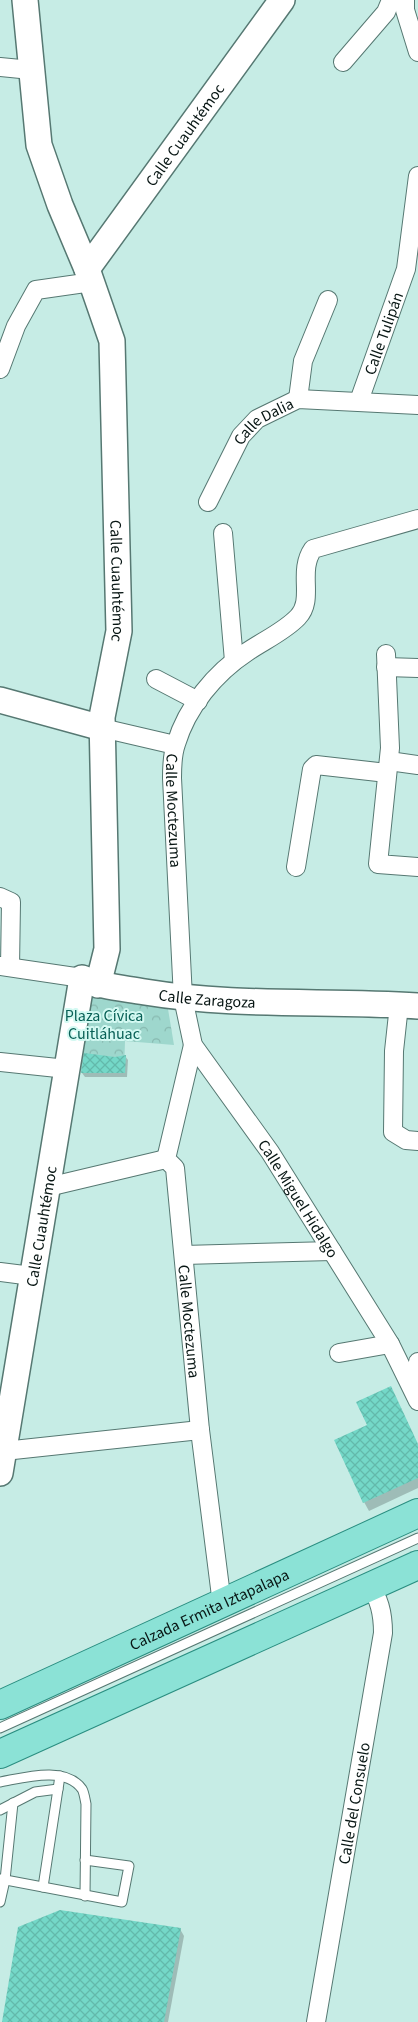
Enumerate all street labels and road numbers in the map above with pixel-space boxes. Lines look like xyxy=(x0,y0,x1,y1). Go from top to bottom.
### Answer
street label: Calle Cuauhtémoc xyxy=(140,79,230,191)
street label: Calle Tulipán xyxy=(359,289,409,378)
street label: Calle Dalia xyxy=(228,393,297,449)
street label: Calle Cuauhtémoc xyxy=(104,520,129,644)
street label: Calle Moctezuma xyxy=(160,752,186,868)
street label: Calle Zaragoza xyxy=(157,984,256,1014)
street label: Calle Miguel Hidalgo xyxy=(252,1135,343,1262)
street label: Calle Cuauhtémoc xyxy=(21,1164,63,1289)
street label: Calle Moctezuma xyxy=(172,1264,205,1379)
street label: Calzada Ermita Iztapalapa xyxy=(126,1564,293,1656)
street label: Calle del Consuelo xyxy=(333,1741,376,1866)

